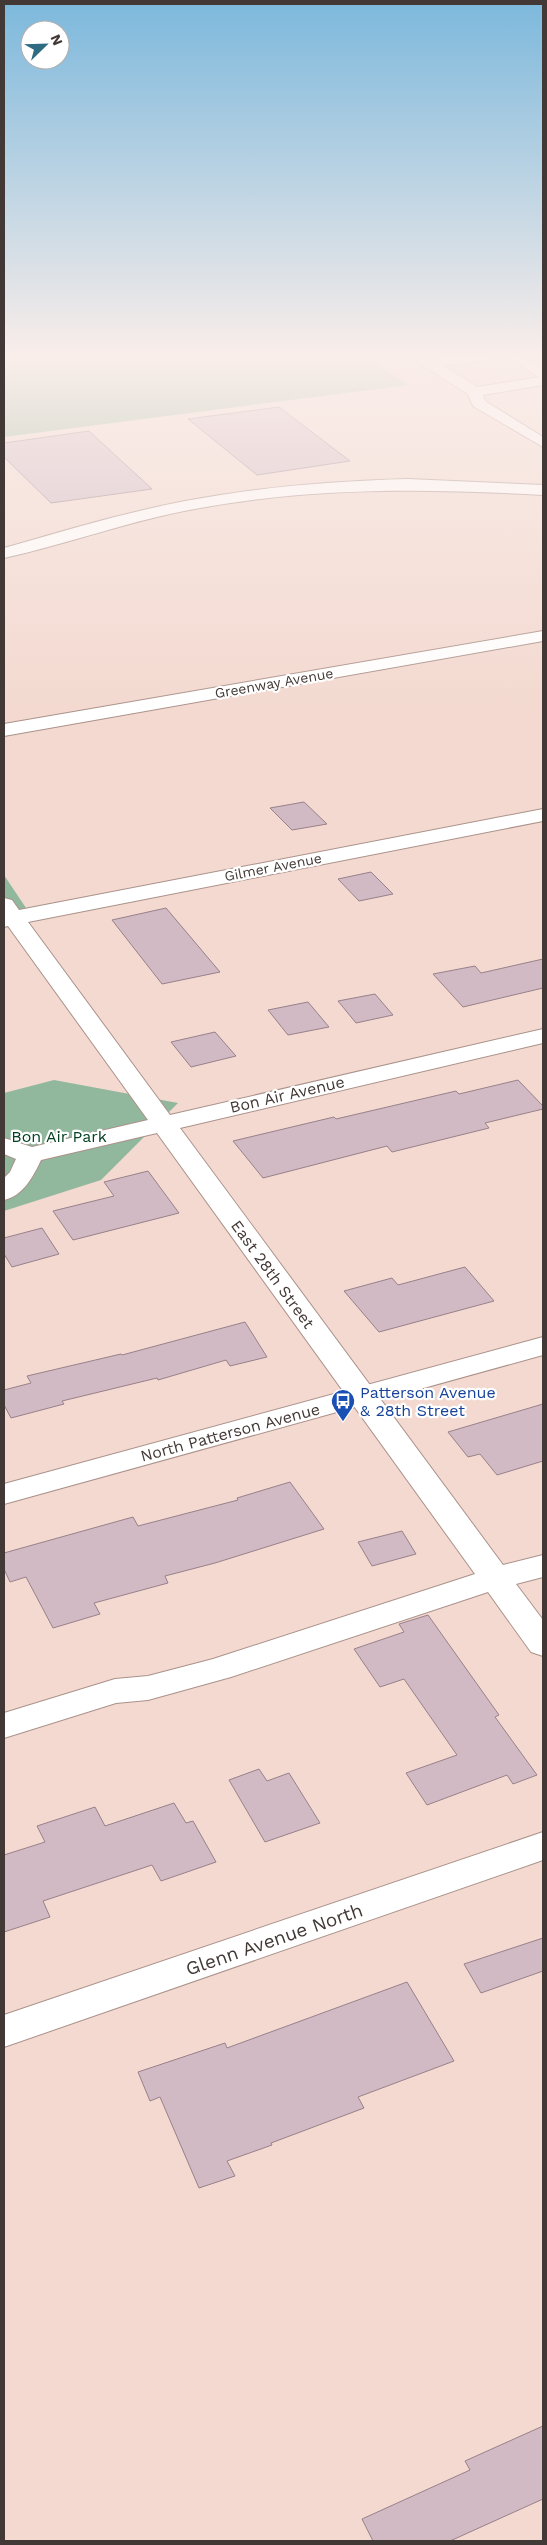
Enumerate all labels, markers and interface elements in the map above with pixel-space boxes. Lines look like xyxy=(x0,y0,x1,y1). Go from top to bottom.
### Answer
north arrow xyxy=(20,20,70,70)
text: N xyxy=(48,32,66,48)
street label: Greenway Avenue xyxy=(214,665,334,701)
street label: Gilmer Avenue xyxy=(223,850,323,884)
street label: Bon Air Avenue xyxy=(228,1072,346,1117)
park label: Bon Air Park xyxy=(11,1127,107,1146)
street label: East 28th Street xyxy=(227,1216,318,1332)
place label: Patterson Avenue & 28th Street xyxy=(360,1383,496,1420)
bus stop icon: Patterson Avenue & 28th Street xyxy=(330,1388,356,1422)
street label: North Patterson Avenue xyxy=(138,1399,322,1466)
street label: Glenn Avenue North xyxy=(183,1898,366,1981)

